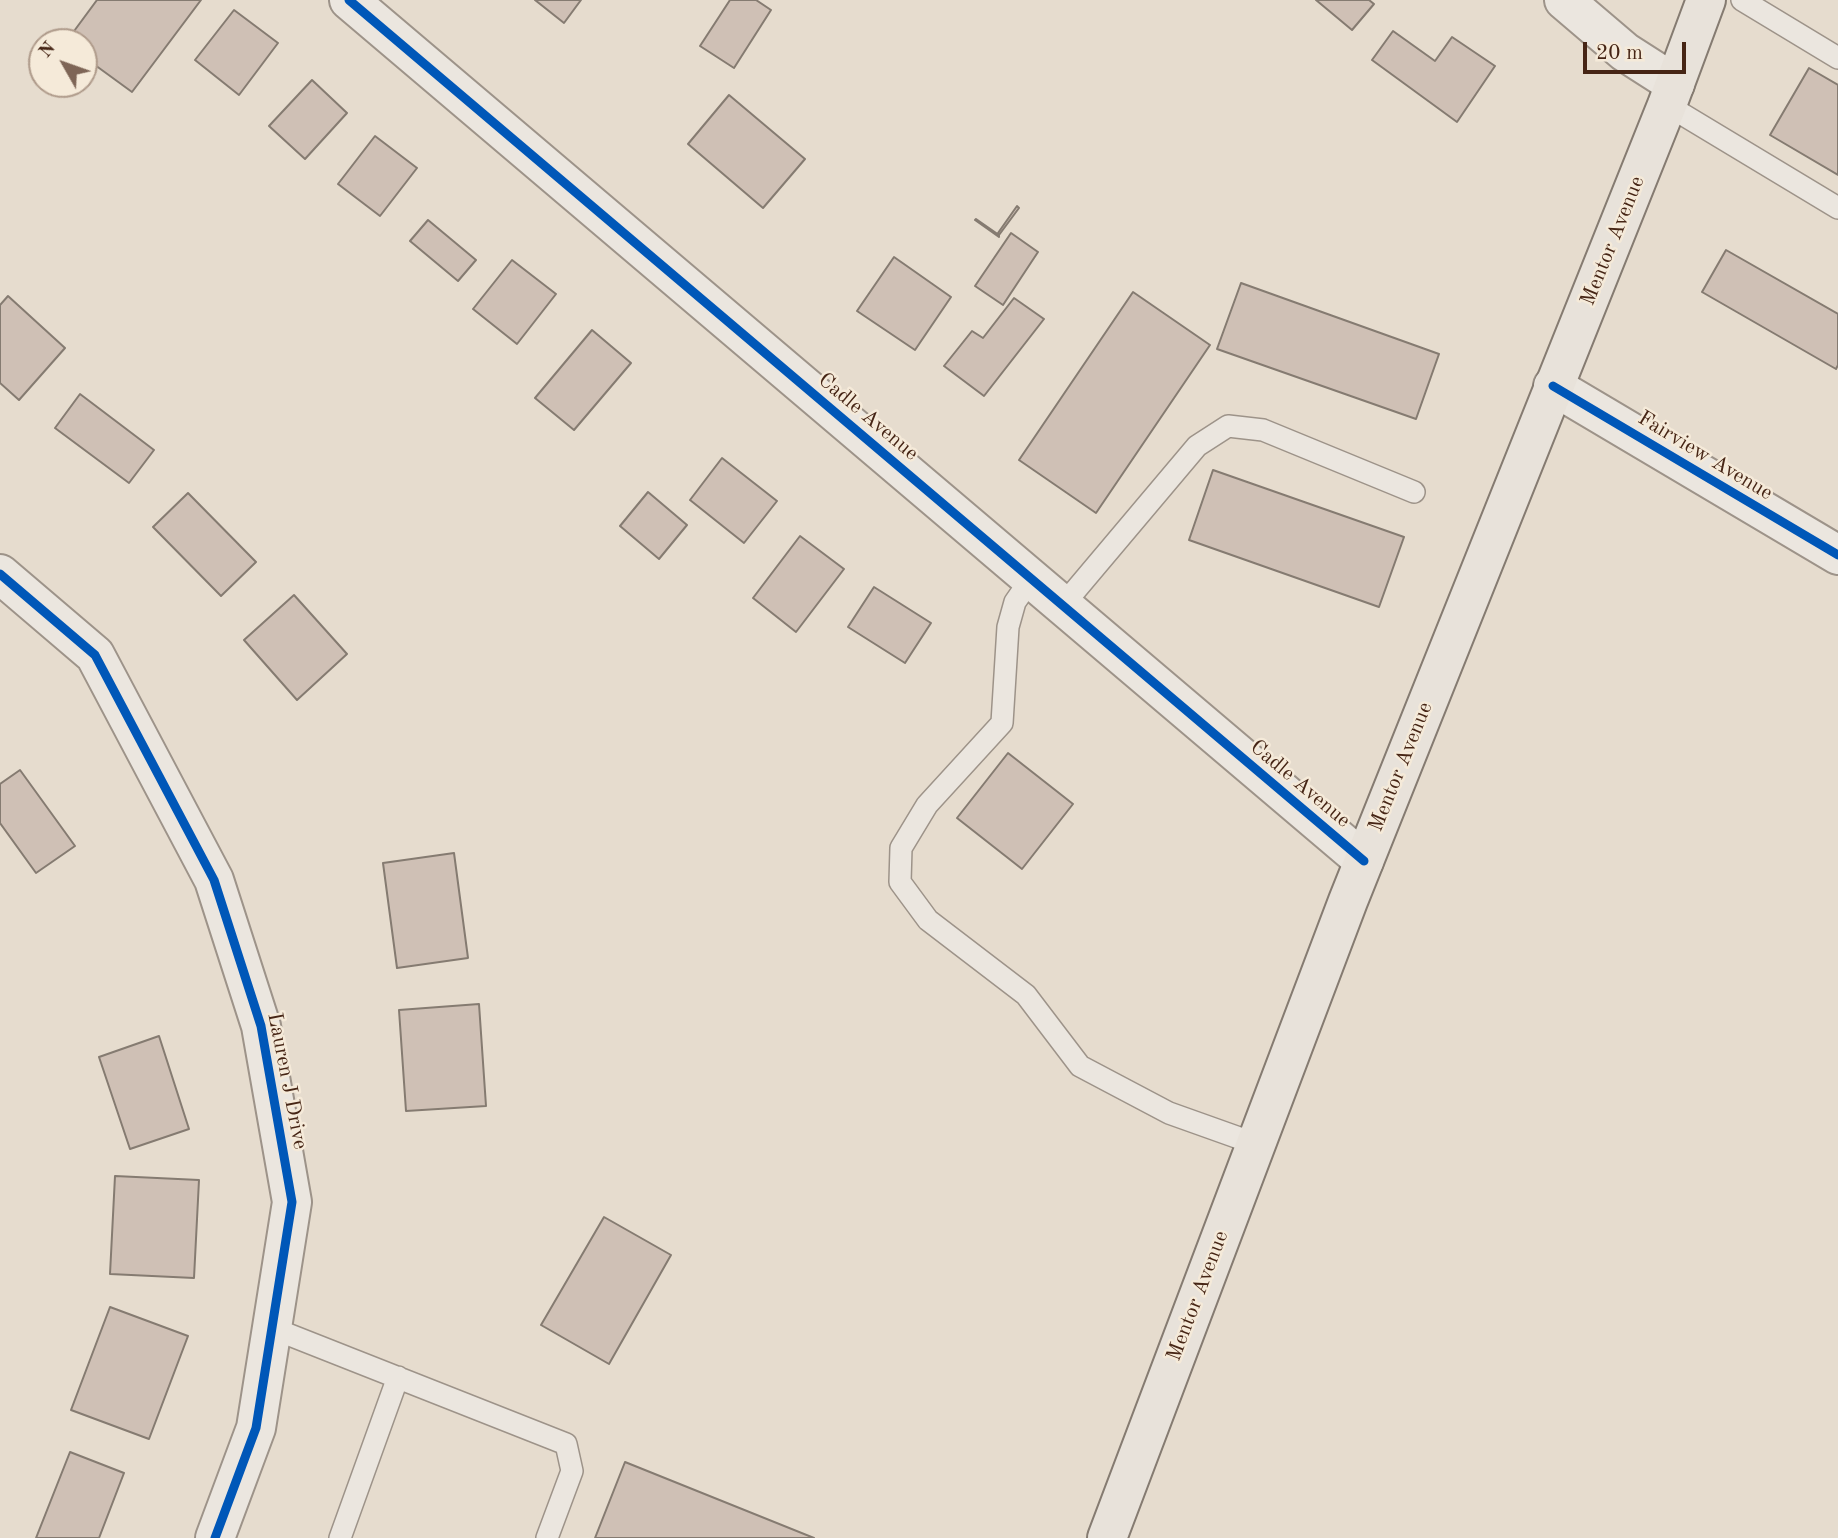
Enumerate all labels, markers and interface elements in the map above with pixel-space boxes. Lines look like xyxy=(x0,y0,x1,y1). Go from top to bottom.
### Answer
north arrow xyxy=(28,28,98,98)
scale bar xyxy=(1586,28,1689,72)
text: N xyxy=(36,39,60,62)
text: 20 m xyxy=(1596,43,1643,64)
street label: Mentor Avenue xyxy=(1576,173,1650,309)
street label: Cadle Avenue xyxy=(813,368,923,466)
street label: Fairview Avenue xyxy=(1633,406,1777,506)
street label: Mentor Avenue xyxy=(1364,699,1438,835)
street label: Cadle Avenue xyxy=(1245,735,1355,833)
street label: Lauren J Drive xyxy=(261,1010,313,1152)
street label: Mentor Avenue xyxy=(1162,1227,1234,1365)

